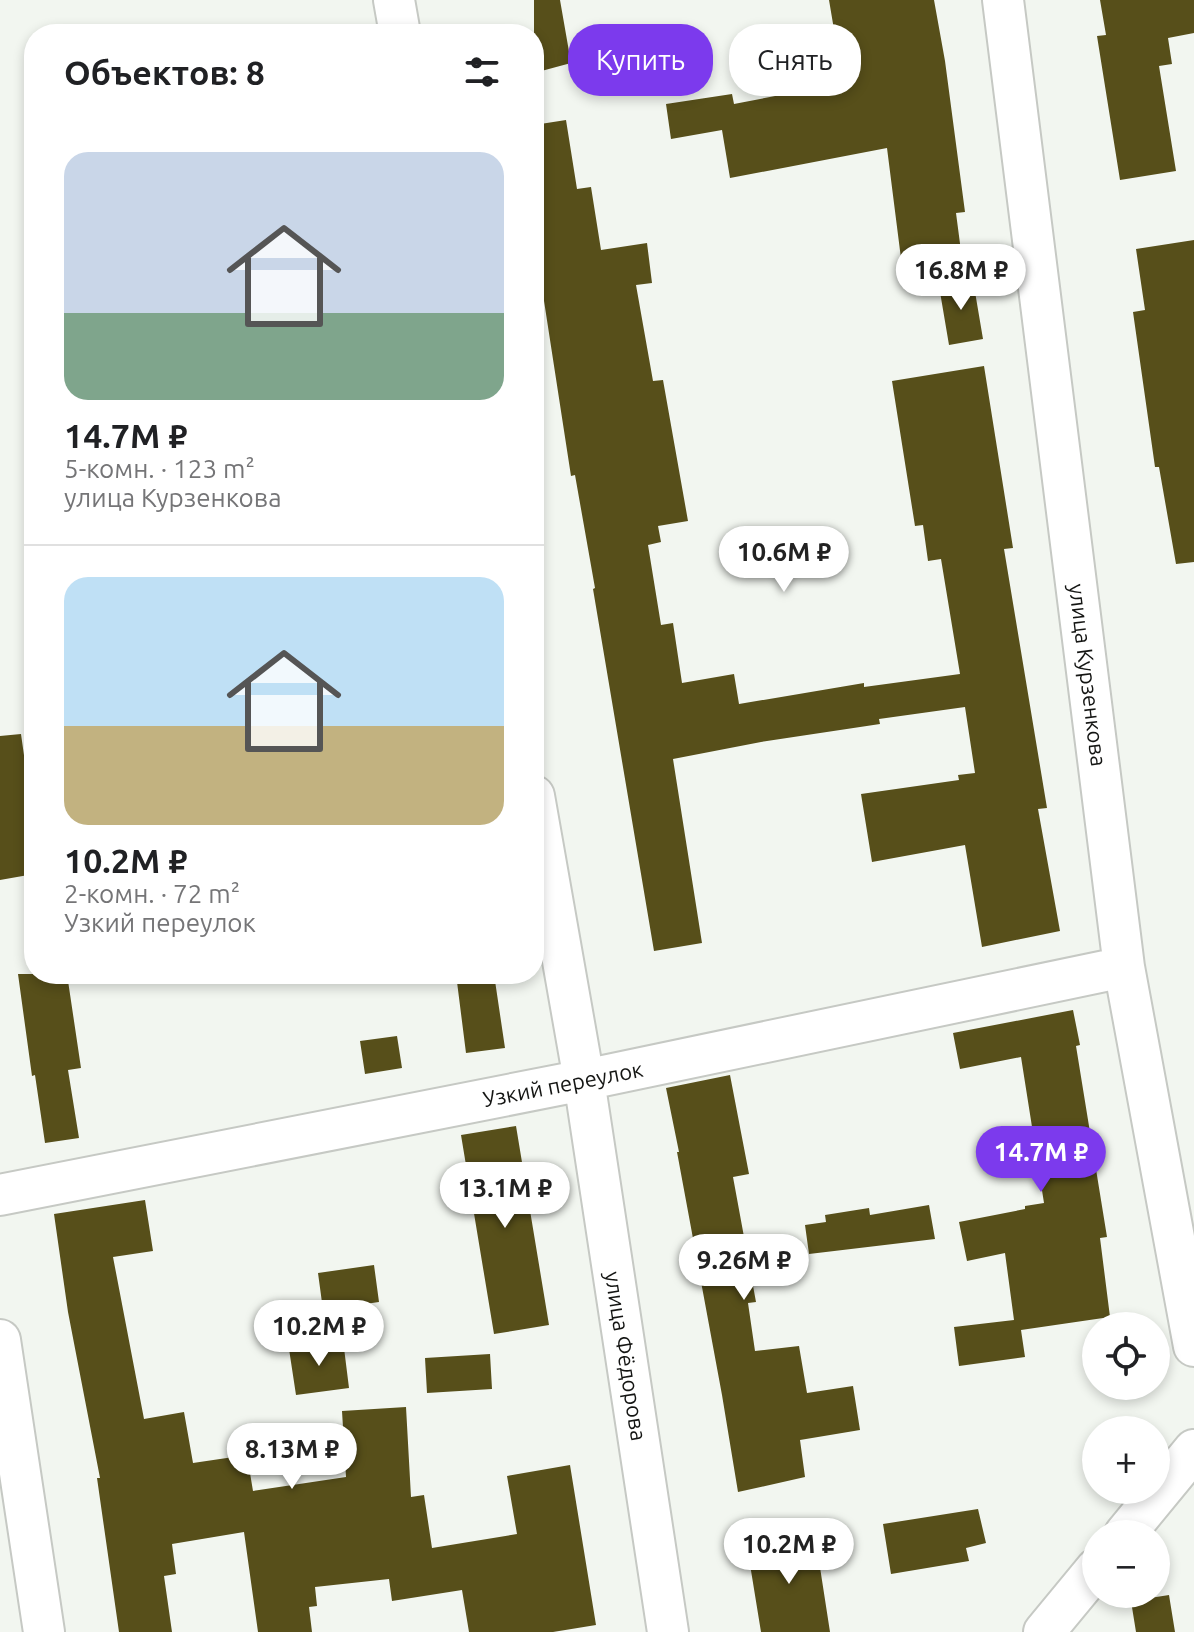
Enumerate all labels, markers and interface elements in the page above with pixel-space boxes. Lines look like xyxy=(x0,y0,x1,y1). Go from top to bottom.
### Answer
chip: Купить xyxy=(568,24,713,96)
chip: Снять xyxy=(729,24,861,96)
icon: filters xyxy=(460,50,504,94)
text: Объектов: 8 xyxy=(64,53,265,91)
icon: home xyxy=(212,204,356,348)
pin: 16.8M ₽ xyxy=(887,244,1035,312)
text: 16.8M ₽ xyxy=(914,255,1008,284)
text: 14.7M ₽ xyxy=(64,416,187,454)
text: 5-комн. · 123 m² xyxy=(64,454,255,483)
text: улица Курзенкова xyxy=(64,483,282,512)
pin: 10.6M ₽ xyxy=(710,526,858,594)
text: 10.6M ₽ xyxy=(737,537,831,566)
street label: улица Курзенкова xyxy=(1065,582,1112,768)
icon: home xyxy=(212,629,356,773)
text: 10.2M ₽ xyxy=(64,841,187,879)
text: 2-комн. · 72 m² xyxy=(64,879,240,908)
text: Узкий переулок xyxy=(64,908,256,937)
street label: Узкий переулок xyxy=(481,1056,645,1111)
pin: 14.7M ₽ xyxy=(967,1126,1115,1194)
text: 14.7M ₽ xyxy=(994,1137,1088,1166)
pin: 13.1M ₽ xyxy=(431,1162,579,1230)
text: 13.1M ₽ xyxy=(458,1173,552,1202)
pin: 9.26M ₽ xyxy=(670,1234,818,1302)
text: 9.26M ₽ xyxy=(697,1245,791,1274)
street label: улица Фёдорова xyxy=(601,1269,652,1442)
pin: 10.2M ₽ xyxy=(245,1300,393,1368)
text: 10.2M ₽ xyxy=(272,1311,366,1340)
map controls xyxy=(1082,1312,1170,1608)
button: locate xyxy=(1082,1312,1170,1400)
button: + xyxy=(1082,1416,1170,1504)
pin: 8.13M ₽ xyxy=(218,1423,366,1491)
text: 8.13M ₽ xyxy=(245,1434,339,1463)
pin: 10.2M ₽ xyxy=(715,1518,863,1586)
button: − xyxy=(1082,1520,1170,1608)
text: 10.2M ₽ xyxy=(742,1529,836,1558)

